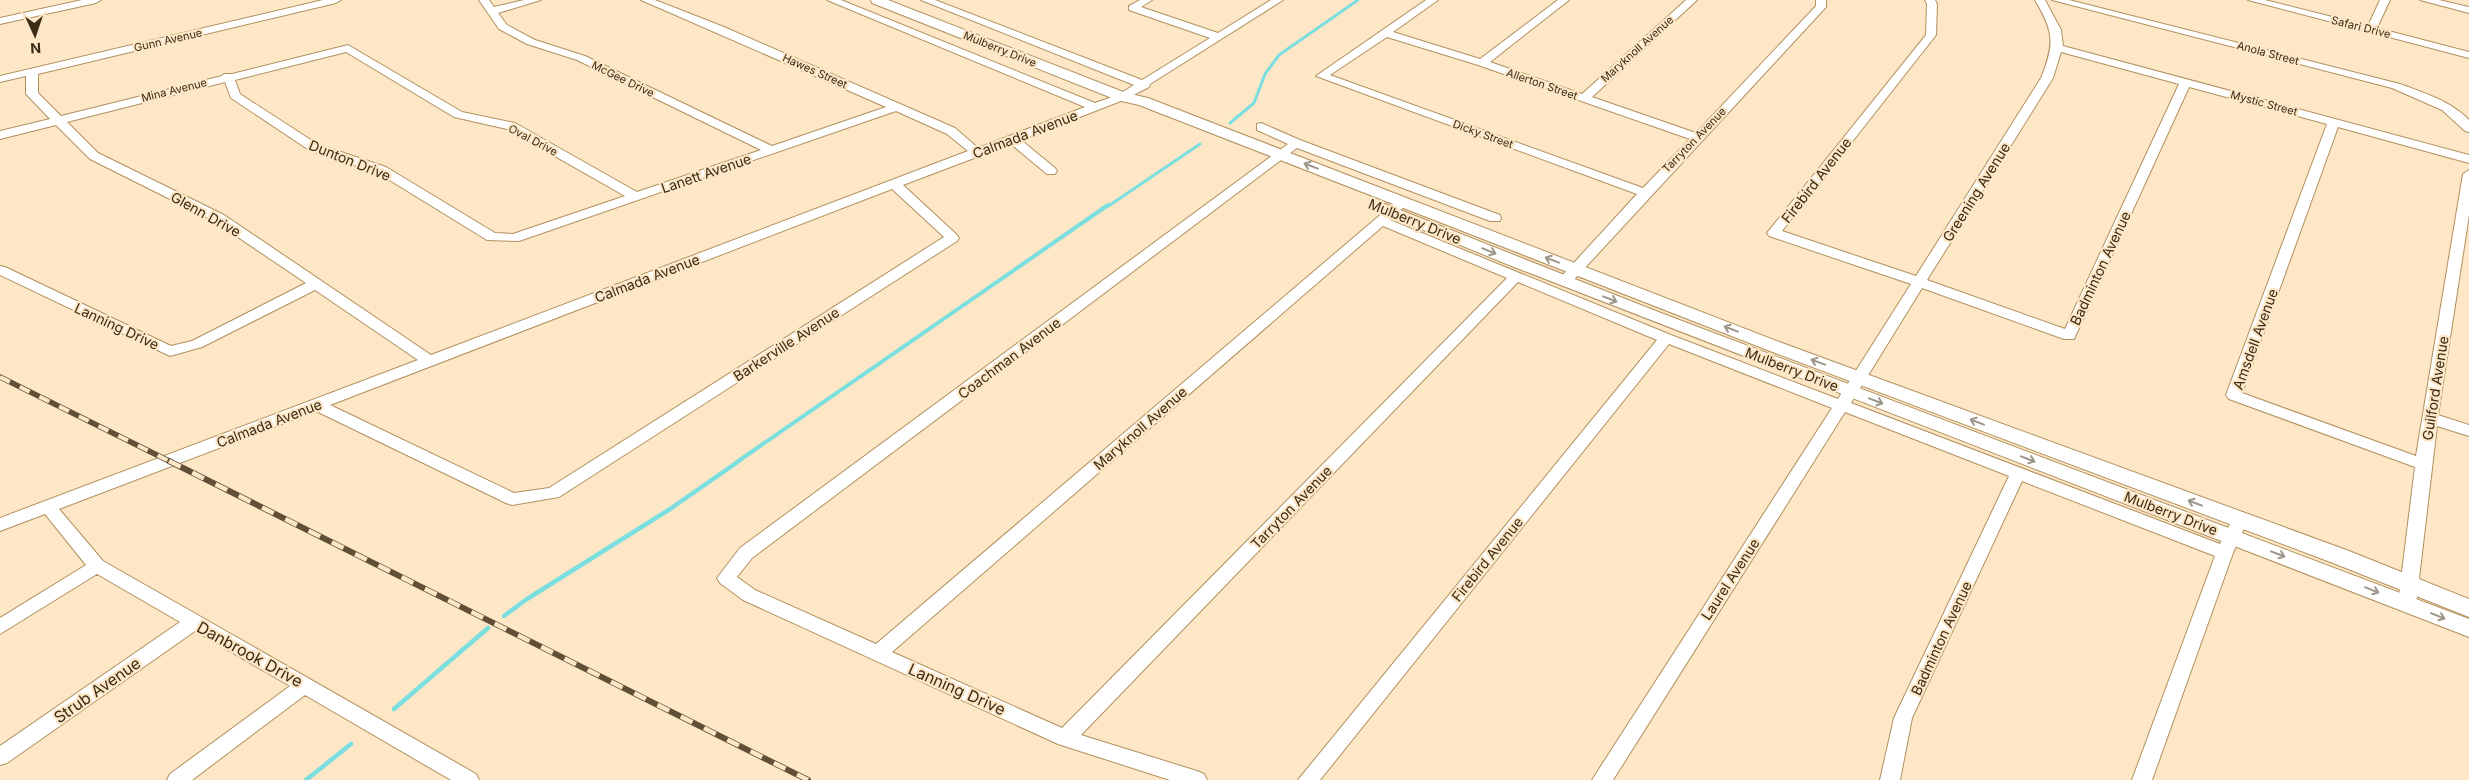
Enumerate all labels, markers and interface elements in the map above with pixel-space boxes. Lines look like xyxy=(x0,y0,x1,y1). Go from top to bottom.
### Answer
north arrow xyxy=(10,10,60,60)
street label: Maryknoll Avenue xyxy=(1598,13,1676,85)
street label: Safari Drive xyxy=(2330,13,2392,41)
street label: Gunn Avenue xyxy=(133,25,203,55)
street label: Mulberry Drive xyxy=(961,28,1039,70)
street label: Anola Street xyxy=(2235,38,2301,68)
text: N xyxy=(30,40,41,57)
street label: Hawes Street xyxy=(780,50,850,92)
street label: McGee Drive xyxy=(590,58,656,100)
street label: Allerton Street xyxy=(1505,65,1580,103)
street label: Mina Avenue xyxy=(140,75,208,105)
street label: Mystic Street xyxy=(2229,87,2299,119)
street label: Tarryton Avenue xyxy=(1659,104,1729,176)
street label: Calmada Avenue xyxy=(970,106,1080,162)
street label: Dicky Street xyxy=(1451,117,1515,152)
street label: Oval Drive xyxy=(506,121,560,159)
street label: Firebird Avenue xyxy=(1777,134,1855,226)
street label: Dunton Drive xyxy=(307,136,393,184)
street label: Greening Avenue xyxy=(1939,139,2013,245)
street label: Lanett Avenue xyxy=(659,150,753,196)
one-way arrow xyxy=(1304,161,1319,170)
street label: Glenn Drive xyxy=(168,188,244,240)
street label: Mulberry Drive xyxy=(1366,195,1464,247)
street label: Badminton Avenue xyxy=(2066,208,2134,328)
one-way arrow xyxy=(1481,247,1496,256)
street label: Calmada Avenue xyxy=(592,250,702,306)
one-way arrow xyxy=(1545,255,1560,264)
street label: Amsdell Avenue xyxy=(2229,286,2281,392)
one-way arrow xyxy=(1602,295,1617,304)
street label: Lanning Drive xyxy=(72,299,162,353)
street label: Barkerville Avenue xyxy=(730,303,842,385)
street label: Coachman Avenue xyxy=(954,314,1064,402)
one-way arrow xyxy=(1724,324,1739,334)
street label: Guilford Avenue xyxy=(2418,335,2452,441)
street label: Mulberry Drive xyxy=(1743,343,1841,395)
one-way arrow xyxy=(1811,357,1826,366)
street label: Maryknoll Avenue xyxy=(1090,383,1190,473)
street label: Calmada Avenue xyxy=(214,395,324,451)
one-way arrow xyxy=(1868,397,1883,406)
one-way arrow xyxy=(1970,417,1985,426)
one-way arrow xyxy=(2020,454,2035,464)
street label: Tarryton Avenue xyxy=(1247,462,1335,552)
street label: Mulberry Drive xyxy=(2122,487,2220,539)
one-way arrow xyxy=(2187,498,2203,507)
street label: Firebird Avenue xyxy=(1448,513,1526,605)
street label: Laurel Avenue xyxy=(1697,535,1763,623)
one-way arrow xyxy=(2270,550,2286,559)
street label: Badminton Avenue xyxy=(1907,578,1975,698)
one-way arrow xyxy=(2364,586,2379,595)
one-way arrow xyxy=(2430,612,2445,621)
street label: Danbrook Drive xyxy=(194,617,306,691)
street label: Strub Avenue xyxy=(50,653,144,727)
street label: Lanning Drive xyxy=(905,659,1009,719)

